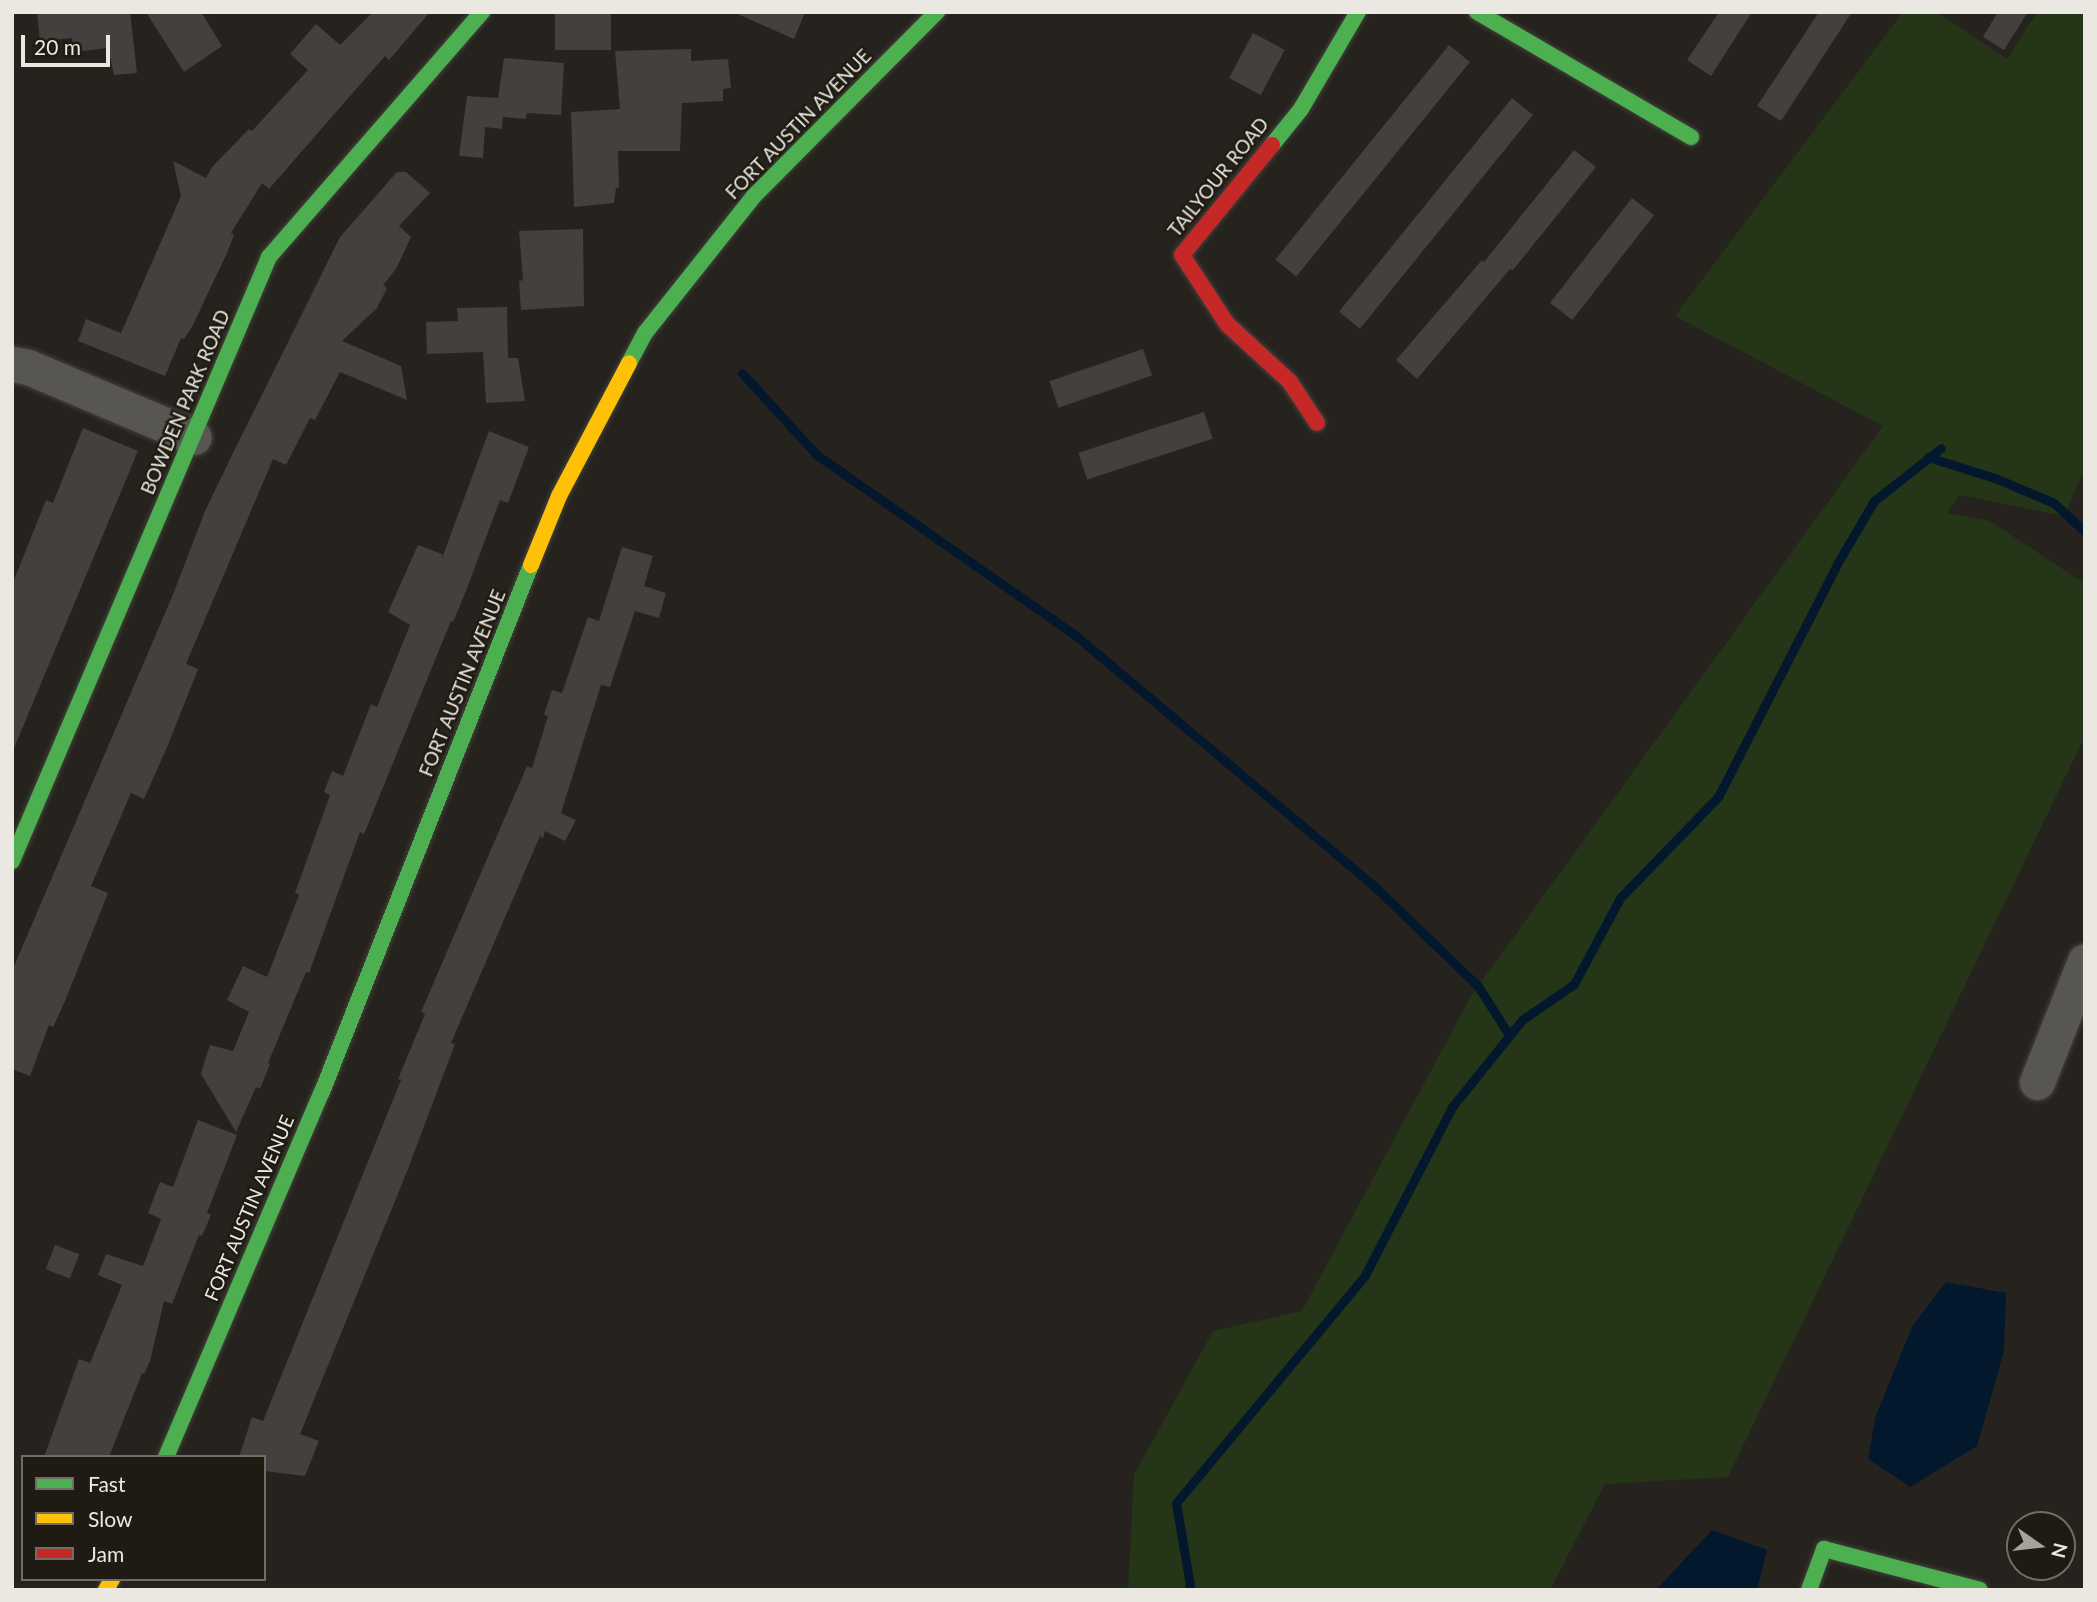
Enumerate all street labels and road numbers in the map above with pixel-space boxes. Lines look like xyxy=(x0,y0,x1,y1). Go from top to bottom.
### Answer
street label: FORT AUSTIN AVENUE xyxy=(720,44,876,204)
street label: TAILYOUR ROAD xyxy=(1163,113,1273,241)
street label: BOWDEN PARK ROAD xyxy=(136,306,234,498)
street label: FORT AUSTIN AVENUE xyxy=(414,585,510,781)
street label: FORT AUSTIN AVENUE xyxy=(199,1111,299,1305)

